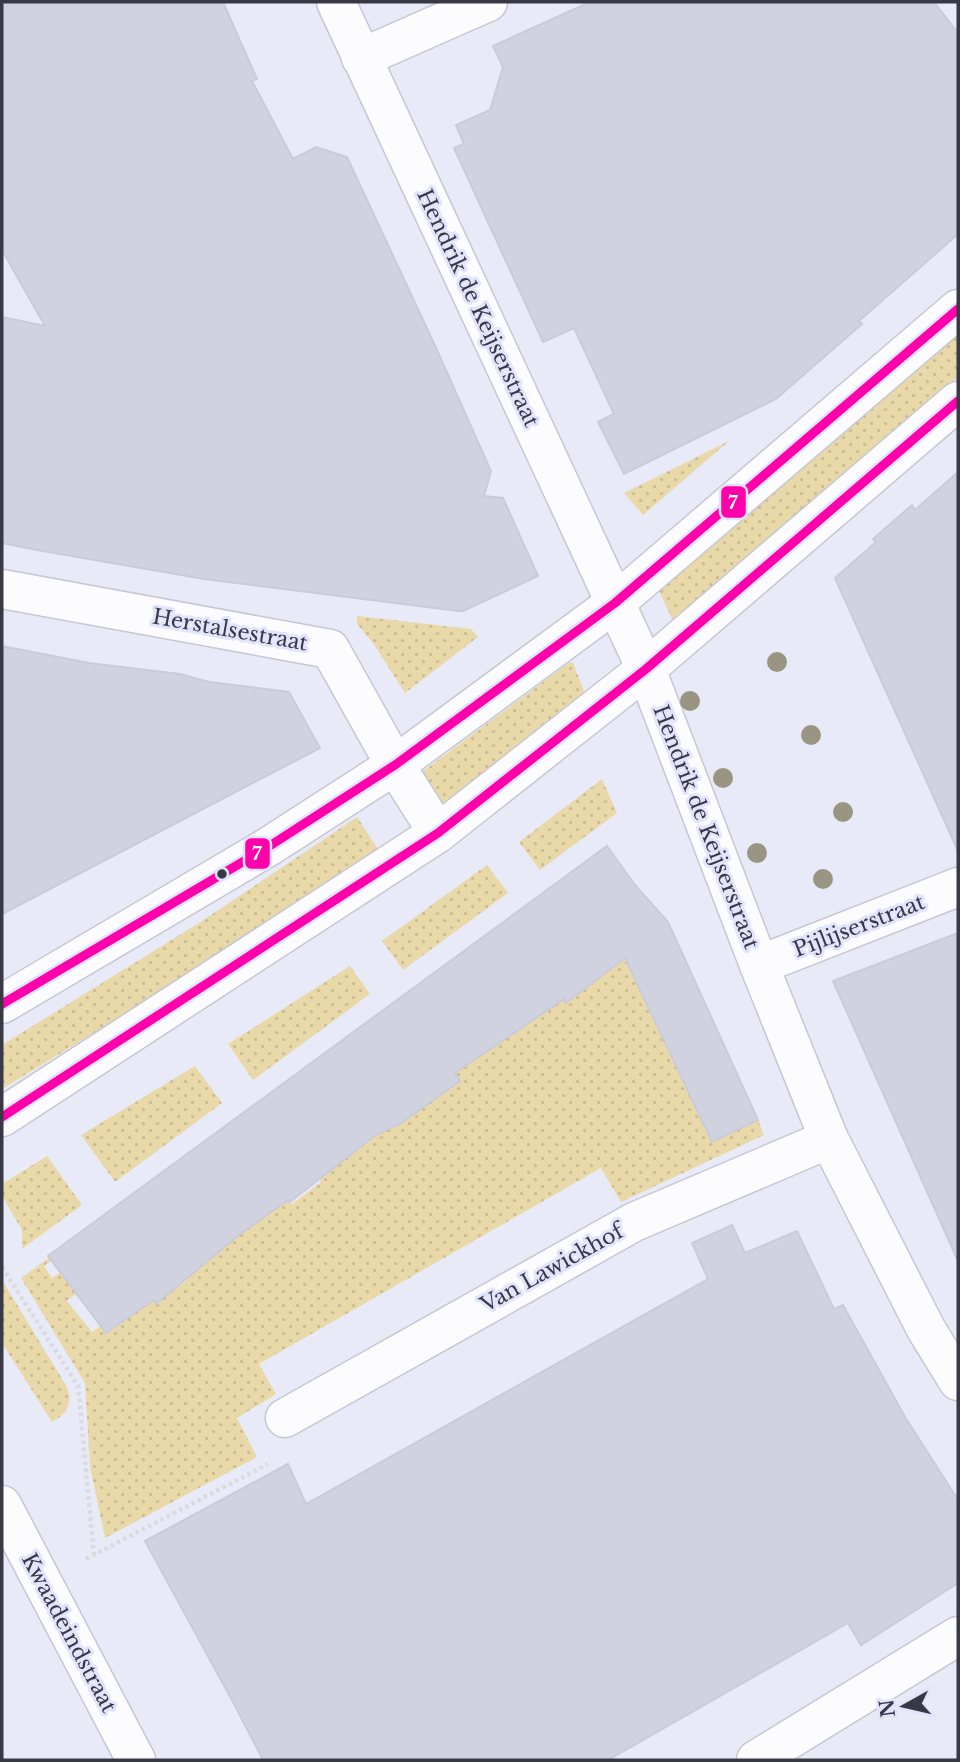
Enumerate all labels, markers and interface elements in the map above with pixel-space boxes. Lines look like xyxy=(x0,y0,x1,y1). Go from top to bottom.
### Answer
street label: Hendrik de Keijserstraat xyxy=(411,185,545,431)
line badge: 7 xyxy=(720,485,747,519)
text: 7 xyxy=(728,491,739,514)
street label: Herstalsestraat xyxy=(150,604,310,656)
street label: Hendrik de Keijserstraat xyxy=(647,701,765,953)
line badge: 7 xyxy=(244,837,271,870)
text: 7 xyxy=(252,842,263,865)
unlabelled marker xyxy=(215,867,229,881)
street label: Pijlijserstraat xyxy=(790,889,928,963)
street label: Van Lawickhof xyxy=(475,1217,630,1318)
street label: Kwaadeindstraat xyxy=(16,1549,122,1717)
north arrow xyxy=(869,1671,939,1741)
text: N xyxy=(875,1698,900,1719)

